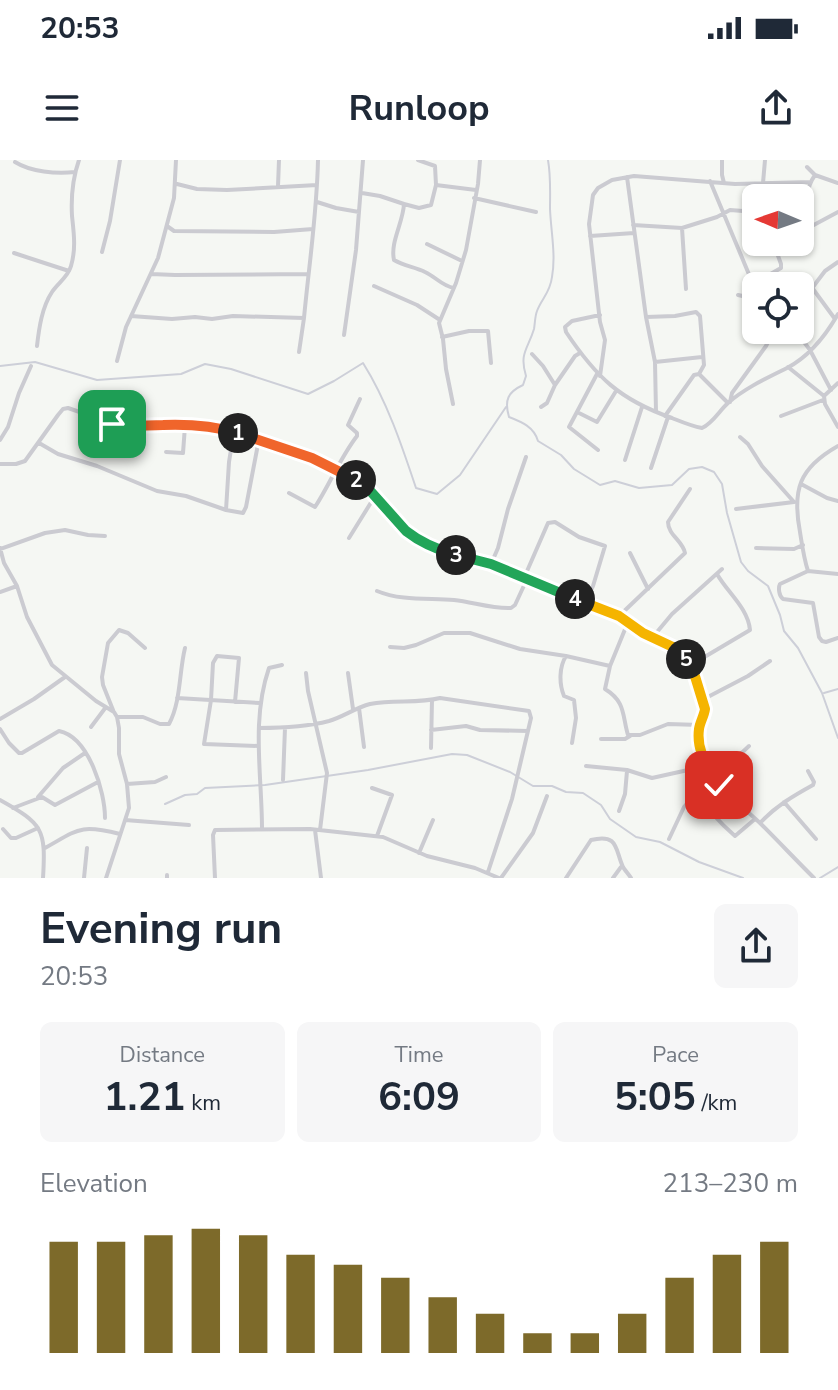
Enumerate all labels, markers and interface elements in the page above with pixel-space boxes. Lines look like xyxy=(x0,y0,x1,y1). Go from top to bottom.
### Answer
text: 20:53 xyxy=(40,8,119,49)
text: Runloop xyxy=(349,84,489,133)
icon: menu xyxy=(40,86,84,130)
icon: share xyxy=(754,86,798,130)
north arrow xyxy=(742,184,814,256)
map controls xyxy=(742,184,814,344)
button: locate xyxy=(742,272,814,344)
pin xyxy=(78,390,146,458)
icon: arrive xyxy=(90,402,134,446)
pin: 1 xyxy=(218,413,258,453)
text: 1 xyxy=(231,418,245,448)
pin: 2 xyxy=(336,460,376,500)
text: 2 xyxy=(349,465,363,495)
pin: 3 xyxy=(436,535,476,575)
text: 3 xyxy=(449,540,463,570)
pin: 4 xyxy=(555,579,595,619)
text: 4 xyxy=(568,584,582,614)
pin: 5 xyxy=(666,639,706,679)
text: 5 xyxy=(679,644,693,674)
pin xyxy=(685,751,753,819)
icon: check xyxy=(697,763,741,807)
text: Evening run xyxy=(40,899,282,959)
button: share xyxy=(714,904,798,988)
text: 20:53 xyxy=(40,959,108,994)
text: Distance xyxy=(120,1040,205,1070)
text: Time xyxy=(395,1040,443,1070)
text: Pace xyxy=(652,1040,699,1070)
text: 1.21 xyxy=(104,1070,186,1124)
text: 6:09 xyxy=(378,1070,460,1124)
text: 5:05 xyxy=(614,1070,696,1124)
text: km xyxy=(186,1088,221,1118)
text: /km xyxy=(696,1088,737,1118)
text: Elevation xyxy=(40,1166,148,1201)
text: 213–230 m xyxy=(662,1166,798,1201)

